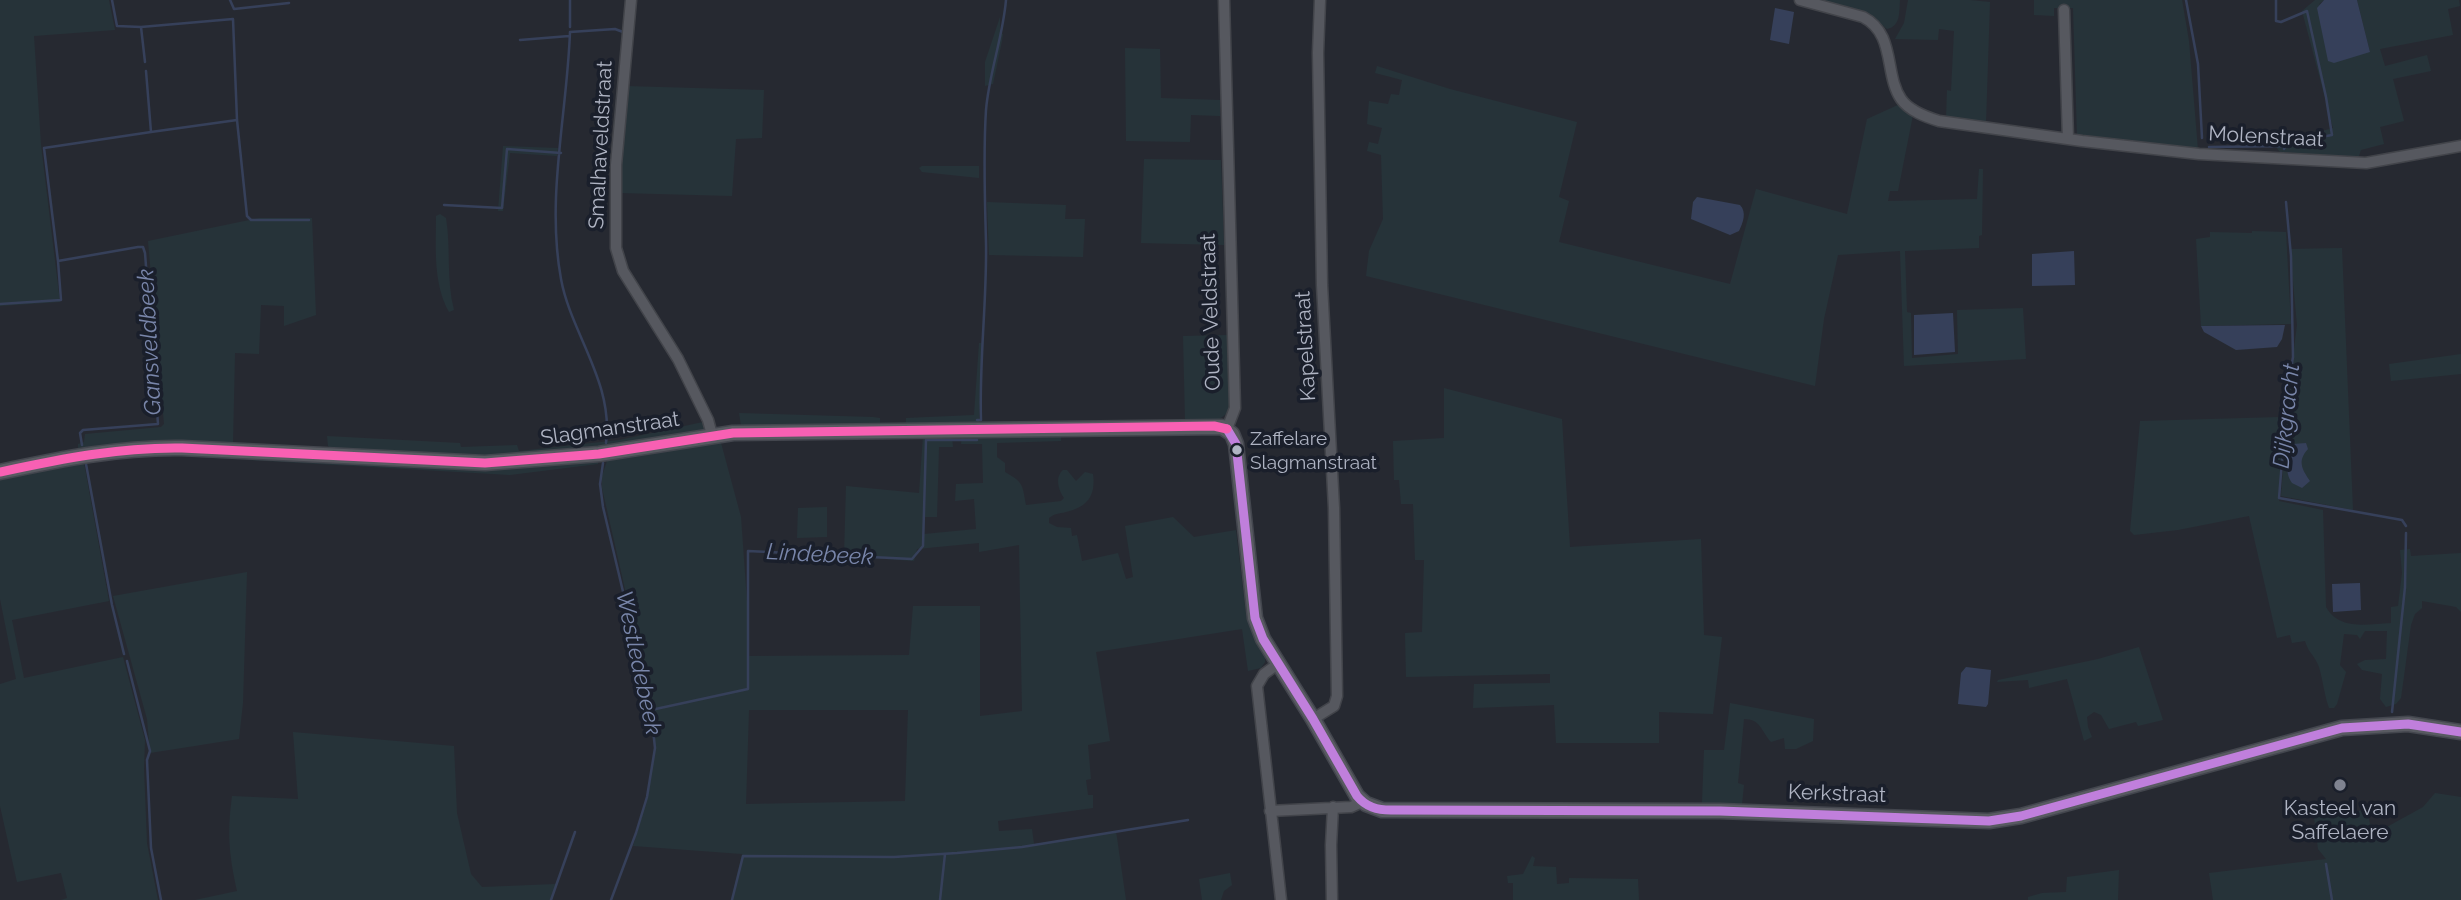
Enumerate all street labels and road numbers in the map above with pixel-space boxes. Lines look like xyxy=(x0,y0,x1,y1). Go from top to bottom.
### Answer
street label: Smalhaveldstraat xyxy=(584,60,618,230)
street label: Molenstraat xyxy=(2208,121,2324,153)
street label: Oude Veldstraat xyxy=(1196,233,1226,391)
street label: Kapelstraat xyxy=(1291,290,1321,402)
street label: Slagmanstraat xyxy=(539,407,681,451)
street label: Kerkstraat xyxy=(1788,780,1886,808)

